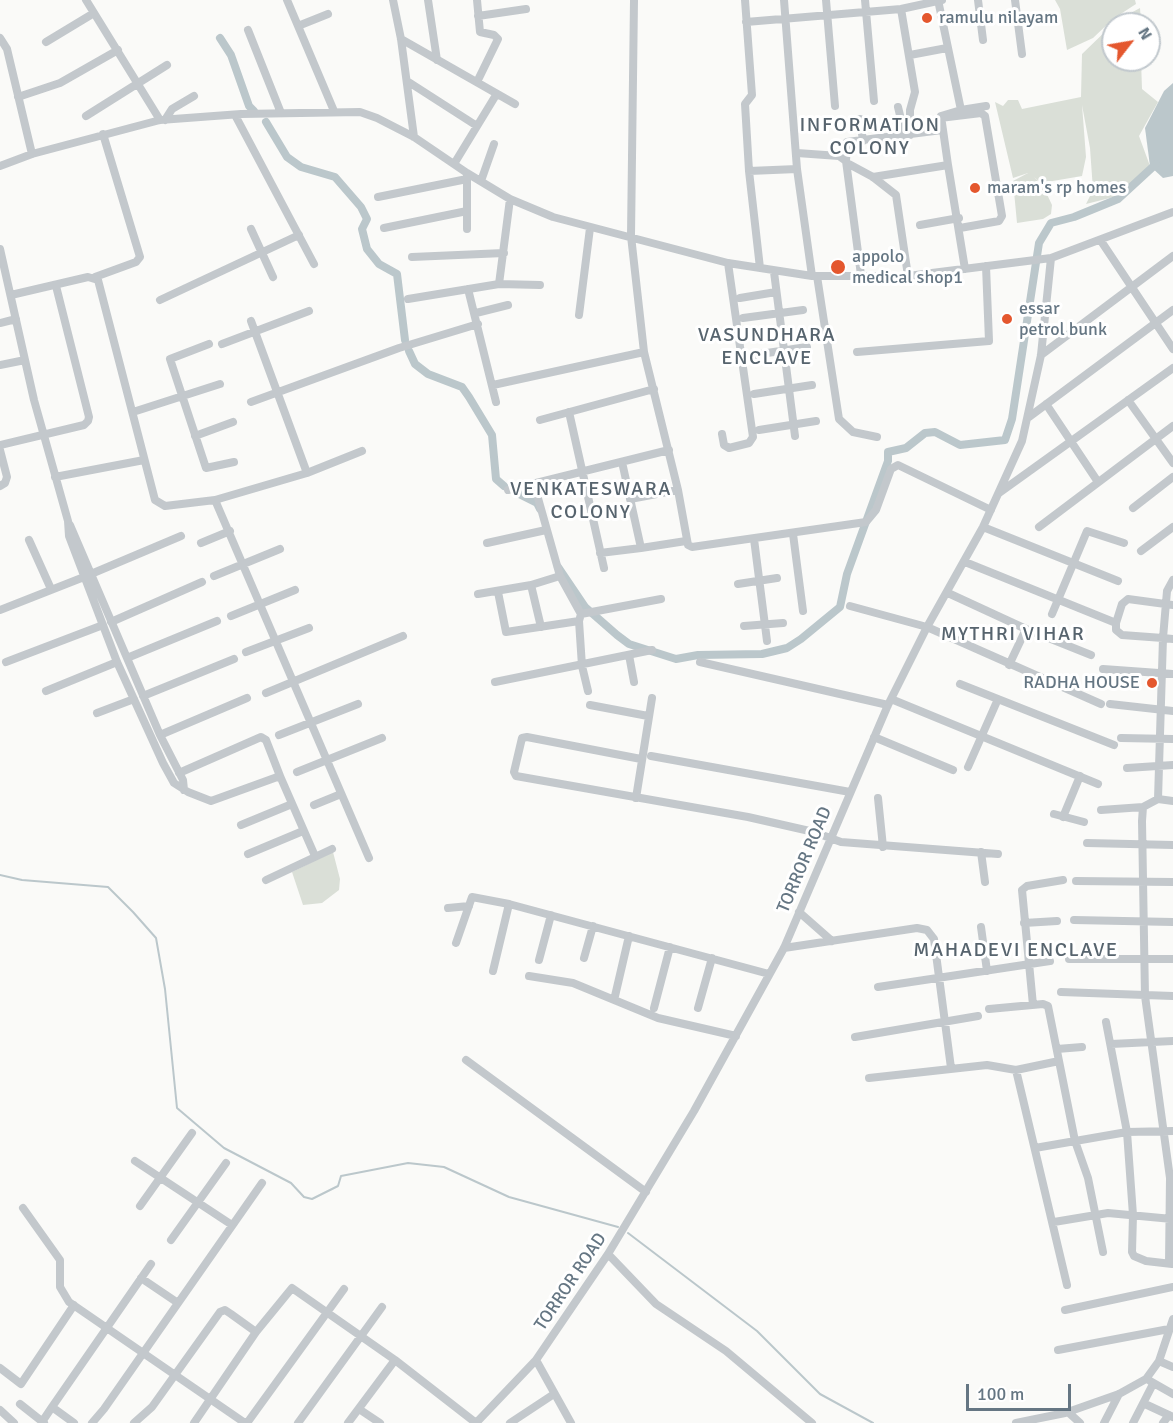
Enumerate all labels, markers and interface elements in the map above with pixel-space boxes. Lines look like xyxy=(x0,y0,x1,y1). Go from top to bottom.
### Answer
place label: ramulu nilayam xyxy=(939,7,1058,29)
marker: ramulu nilayam xyxy=(920,11,934,25)
north arrow xyxy=(1101,12,1161,72)
text: N xyxy=(1133,24,1156,44)
district label: INFORMATION COLONY xyxy=(799,114,941,161)
place label: maram's rp homes xyxy=(987,177,1126,199)
marker: maram's rp homes xyxy=(968,181,982,195)
place label: appolo medical shop1 xyxy=(852,246,963,288)
marker: appolo medical shop1 xyxy=(829,258,847,276)
place label: essar petrol bunk xyxy=(1019,298,1107,340)
marker: essar petrol bunk xyxy=(1000,312,1014,326)
district label: VASUNDHARA ENCLAVE xyxy=(698,324,836,371)
district label: VENKATESWARA COLONY xyxy=(510,478,672,525)
district label: MYTHRI VIHAR xyxy=(941,623,1085,647)
place label: RADHA HOUSE xyxy=(1023,672,1140,694)
marker: RADHA HOUSE xyxy=(1145,676,1159,690)
street label: TORROR ROAD xyxy=(773,804,837,916)
district label: MAHADEVI ENCLAVE xyxy=(913,939,1119,963)
street label: TORROR ROAD xyxy=(530,1229,612,1335)
scale bar xyxy=(969,1372,1074,1410)
text: 100 m xyxy=(977,1383,1024,1405)

